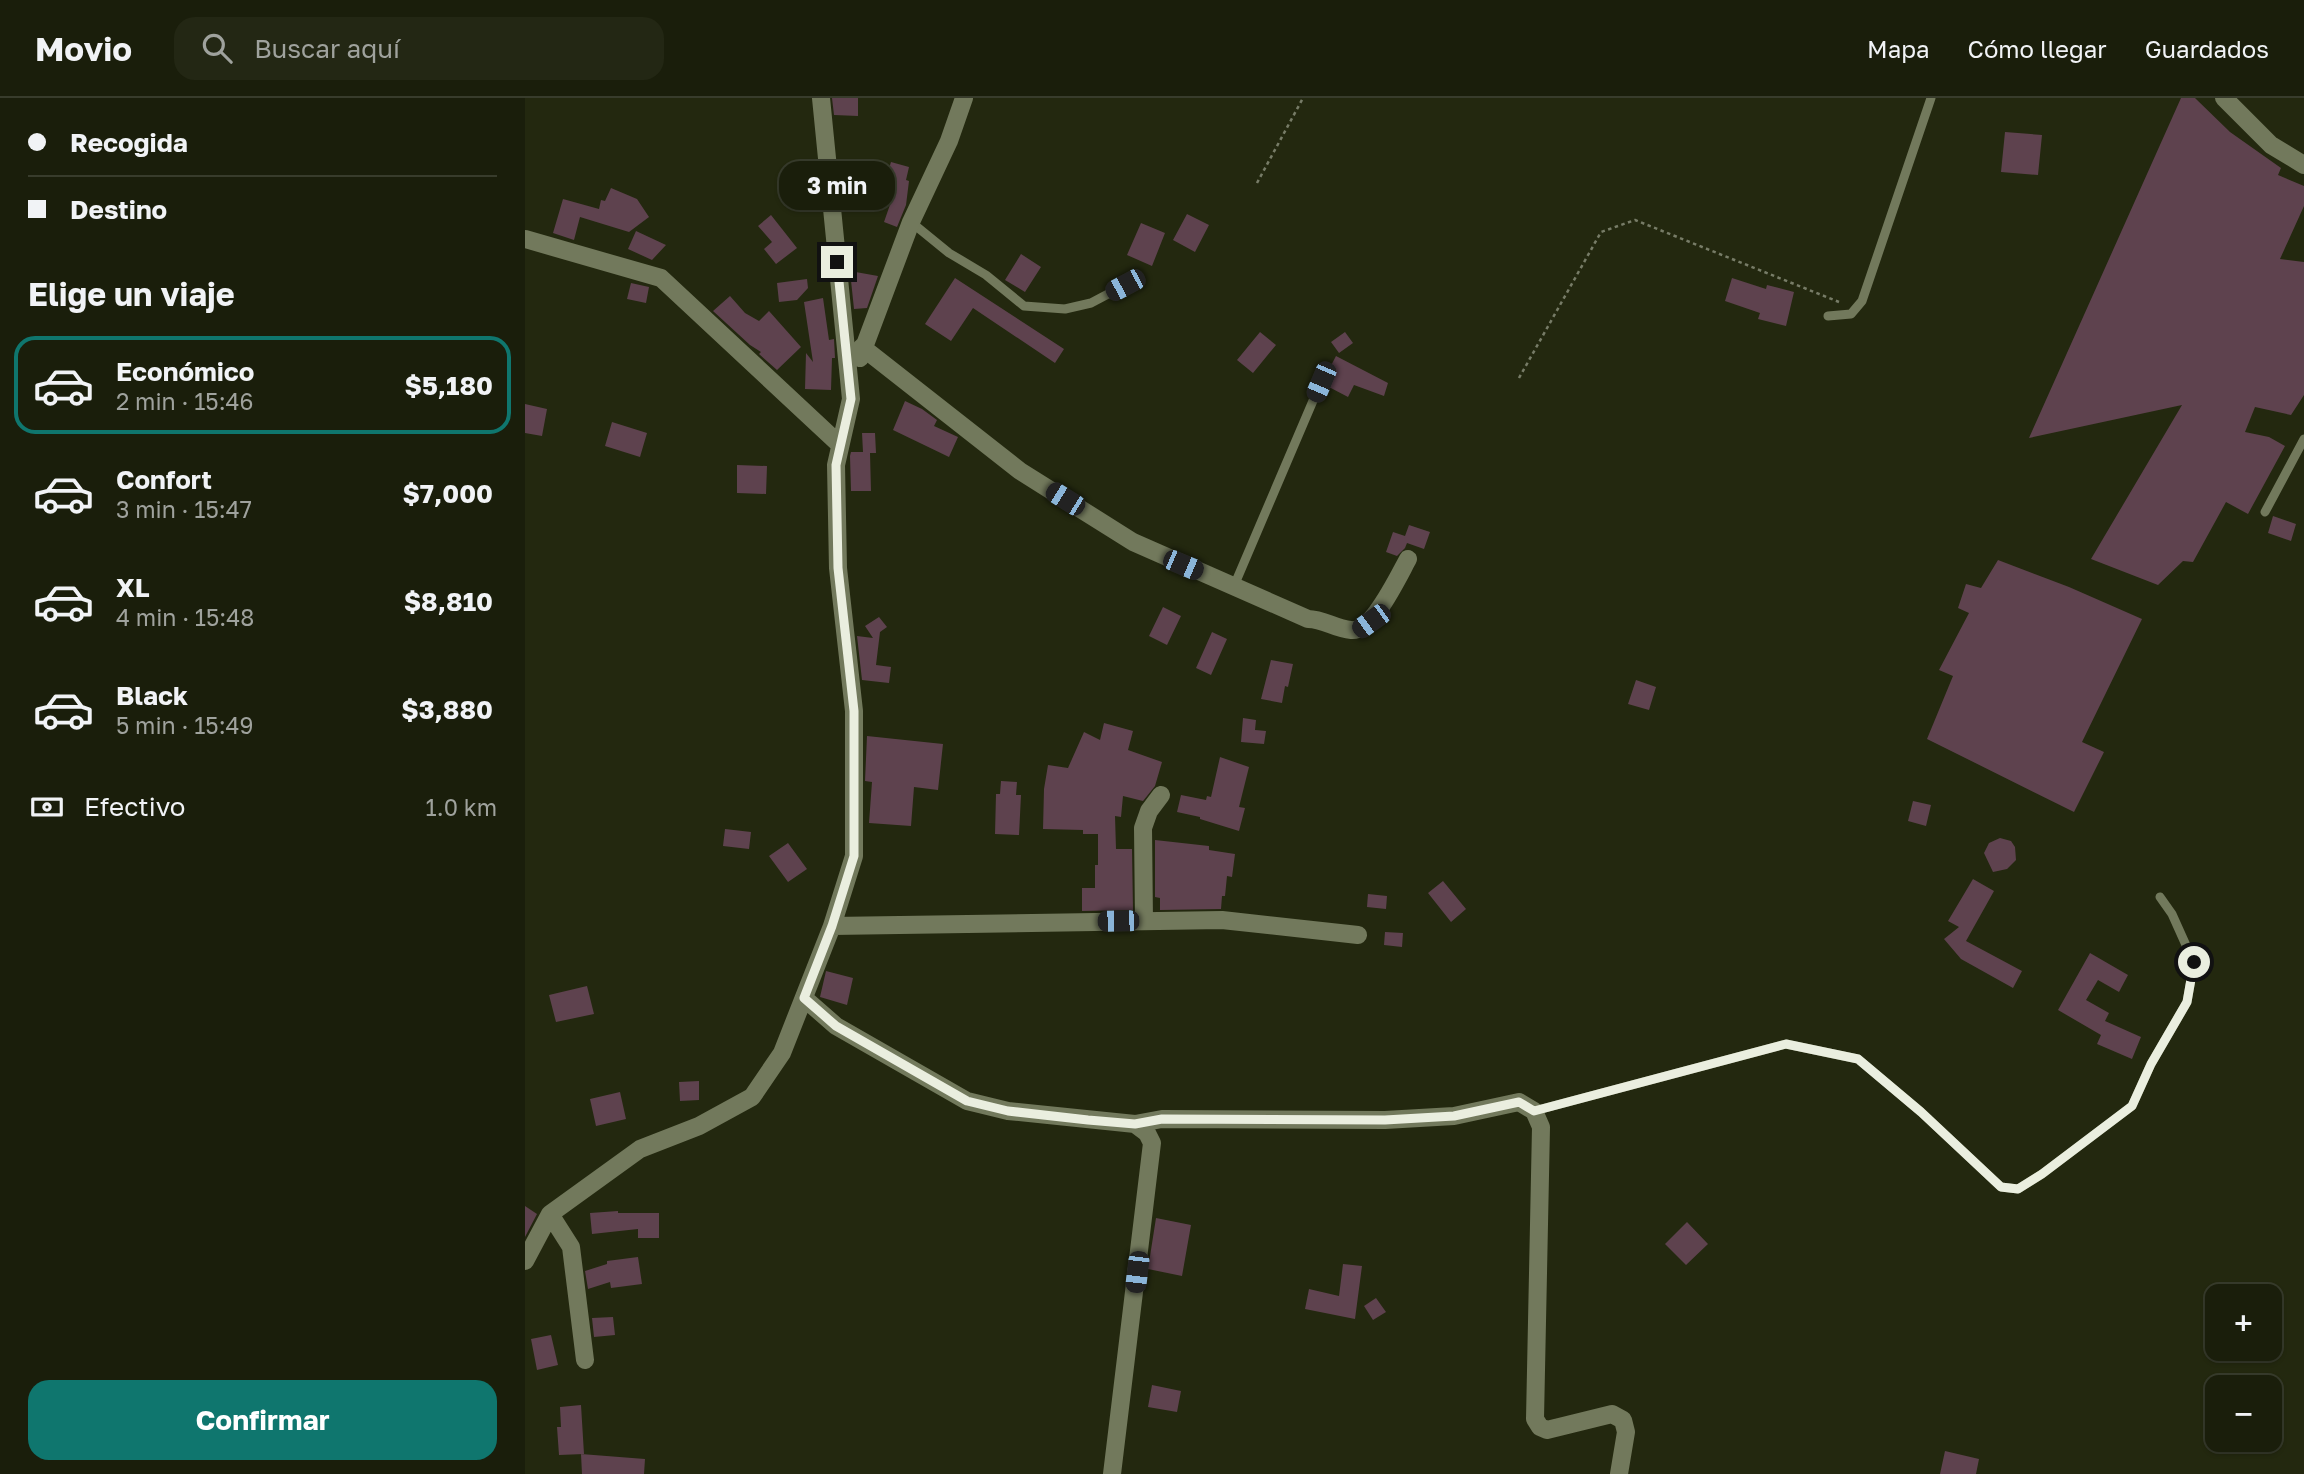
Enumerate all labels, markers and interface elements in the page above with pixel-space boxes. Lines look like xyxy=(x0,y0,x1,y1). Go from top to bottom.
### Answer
search box xyxy=(174,17,664,80)
text: Movio xyxy=(35,29,132,68)
icon: search xyxy=(198,29,236,67)
text: Buscar aquí xyxy=(254,33,400,64)
text: Mapa xyxy=(1867,34,1930,63)
text: Cómo llegar xyxy=(1968,34,2107,63)
text: Guardados xyxy=(2145,34,2269,63)
text: Recogida xyxy=(70,127,188,158)
callout: 3 min xyxy=(779,160,895,209)
text: 3 min xyxy=(807,171,867,199)
text: Destino xyxy=(70,194,167,225)
route end xyxy=(821,246,853,278)
car xyxy=(1102,266,1149,304)
text: Elige un viaje xyxy=(28,275,235,313)
icon: car xyxy=(32,354,95,417)
text: Económico xyxy=(116,356,254,387)
car xyxy=(1304,359,1339,405)
text: $5,180 xyxy=(404,370,493,401)
text: 2 min · 15:46 xyxy=(116,387,254,415)
icon: car xyxy=(32,462,95,525)
text: Confort xyxy=(116,464,212,495)
text: $7,000 xyxy=(402,478,493,509)
car xyxy=(1042,479,1089,519)
text: 3 min · 15:47 xyxy=(116,495,252,523)
car xyxy=(1160,547,1207,583)
icon: car xyxy=(32,570,95,633)
text: XL xyxy=(116,572,150,603)
text: $8,810 xyxy=(404,586,493,617)
car xyxy=(1348,600,1395,642)
text: 4 min · 15:48 xyxy=(116,603,254,631)
icon: car xyxy=(32,678,95,741)
text: Black xyxy=(116,680,188,711)
text: $3,880 xyxy=(401,694,493,725)
text: 5 min · 15:49 xyxy=(116,711,254,739)
icon: cash xyxy=(28,788,66,826)
text: Efectivo xyxy=(84,791,185,822)
text: 1.0 km xyxy=(426,793,497,821)
car xyxy=(1097,910,1140,932)
route start xyxy=(2178,946,2210,978)
car xyxy=(1125,1250,1150,1294)
map controls xyxy=(2205,1284,2282,1452)
button: + xyxy=(2205,1284,2282,1361)
button: − xyxy=(2205,1375,2282,1452)
button: Confirmar xyxy=(28,1380,497,1460)

